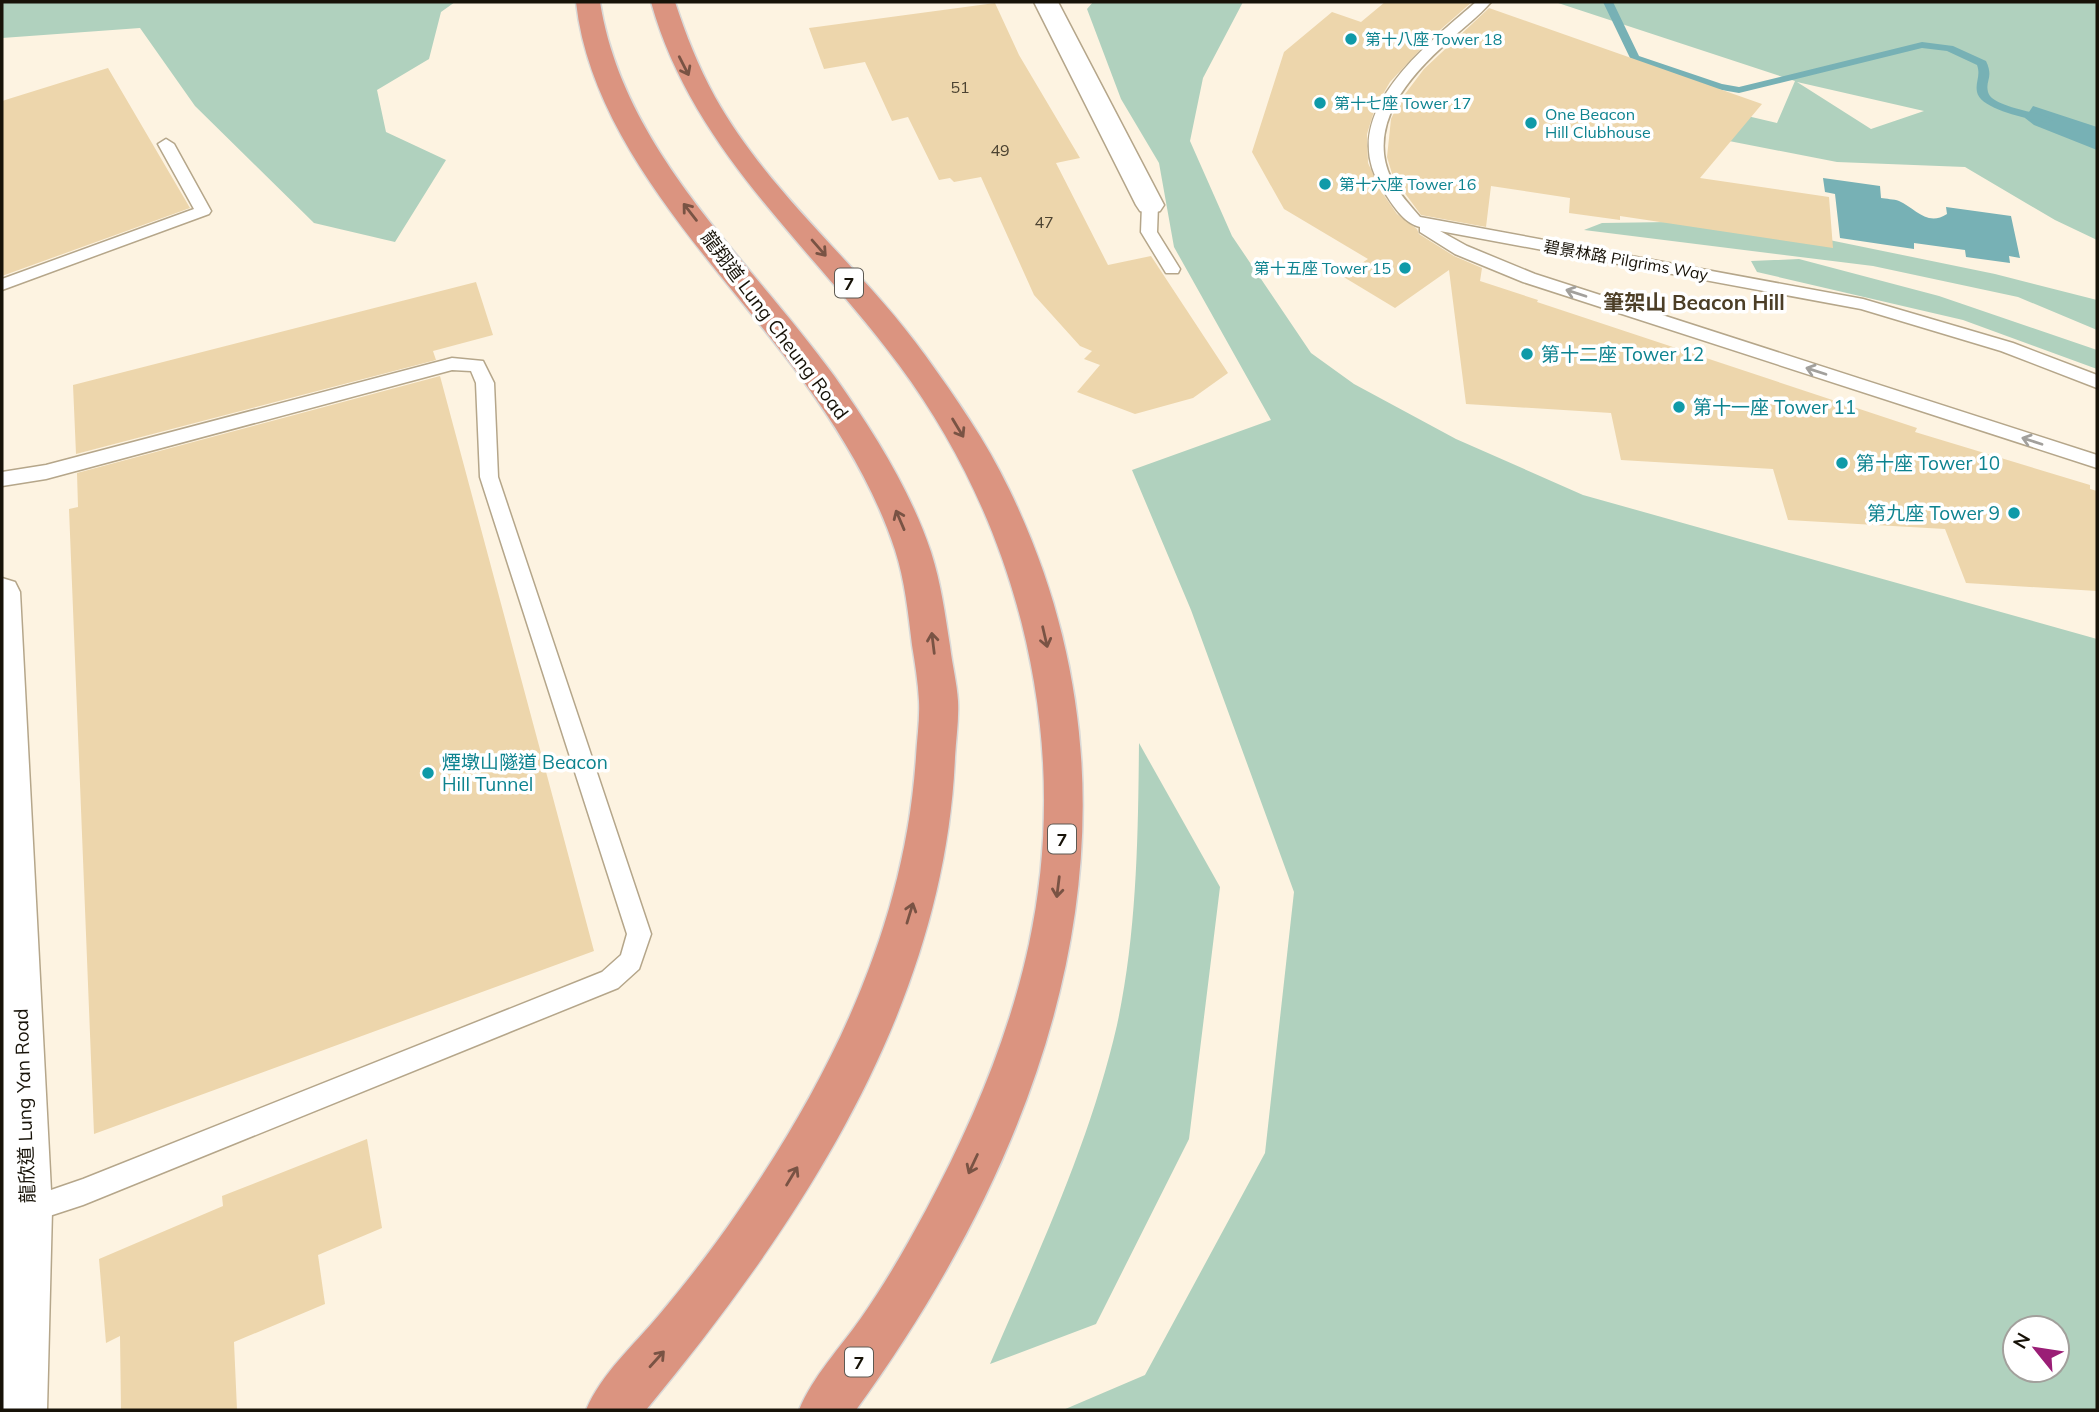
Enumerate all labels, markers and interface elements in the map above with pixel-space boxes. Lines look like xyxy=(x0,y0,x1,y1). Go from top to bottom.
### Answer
place label: 第十八座 Tower 18 xyxy=(1365,29,1502,49)
marker: 第十八座 Tower 18 xyxy=(1343,31,1359,47)
one-way arrow xyxy=(678,55,692,76)
house number: 51 xyxy=(950,77,970,97)
place label: 第十七座 Tower 17 xyxy=(1334,93,1471,113)
marker: 第十七座 Tower 17 xyxy=(1312,95,1328,111)
place label: One Beacon Hill Clubhouse xyxy=(1545,104,1651,142)
marker: One Beacon Hill Clubhouse xyxy=(1523,115,1539,131)
house number: 49 xyxy=(990,140,1010,160)
place label: 第十六座 Tower 16 xyxy=(1339,174,1476,194)
marker: 第十六座 Tower 16 xyxy=(1317,176,1333,192)
one-way arrow xyxy=(682,203,697,222)
house number: 47 xyxy=(1034,212,1054,232)
street label: 龍翔道 Lung Cheung Road xyxy=(696,226,854,424)
street label: 碧景林路 Pilgrims Way xyxy=(1542,236,1710,284)
one-way arrow xyxy=(811,239,827,257)
place label: 第十五座 Tower 15 xyxy=(1254,258,1391,278)
marker: 第十五座 Tower 15 xyxy=(1397,260,1413,276)
road number: 7 xyxy=(835,268,863,298)
one-way arrow xyxy=(1565,286,1587,299)
district label: 筆架山 Beacon Hill xyxy=(1603,289,1785,315)
place label: 第十二座 Tower 12 xyxy=(1541,342,1704,366)
marker: 第十二座 Tower 12 xyxy=(1519,346,1535,362)
one-way arrow xyxy=(1805,364,1827,376)
place label: 第十一座 Tower 11 xyxy=(1693,395,1856,419)
marker: 第十一座 Tower 11 xyxy=(1671,399,1687,415)
one-way arrow xyxy=(952,418,966,438)
one-way arrow xyxy=(2022,434,2044,446)
place label: 第十座 Tower 10 xyxy=(1856,451,2000,475)
marker: 第十座 Tower 10 xyxy=(1834,455,1850,471)
place label: 第九座 Tower 9 xyxy=(1867,501,2000,525)
marker: 第九座 Tower 9 xyxy=(2006,505,2022,521)
one-way arrow xyxy=(893,510,906,531)
one-way arrow xyxy=(1039,625,1052,648)
one-way arrow xyxy=(926,632,939,654)
place label: 煙墩山隧道 Beacon Hill Tunnel xyxy=(442,750,608,796)
marker: 煙墩山隧道 Beacon Hill Tunnel xyxy=(420,765,436,781)
road number: 7 xyxy=(1048,824,1076,854)
one-way arrow xyxy=(1051,876,1064,898)
one-way arrow xyxy=(905,902,918,924)
street label: 龍欣道 Lung Yan Road xyxy=(9,1008,39,1204)
one-way arrow xyxy=(966,1153,979,1174)
one-way arrow xyxy=(785,1167,799,1187)
north arrow xyxy=(2001,1314,2071,1384)
text: N xyxy=(2007,1328,2035,1353)
road number: 7 xyxy=(845,1348,873,1377)
one-way arrow xyxy=(649,1350,665,1368)

